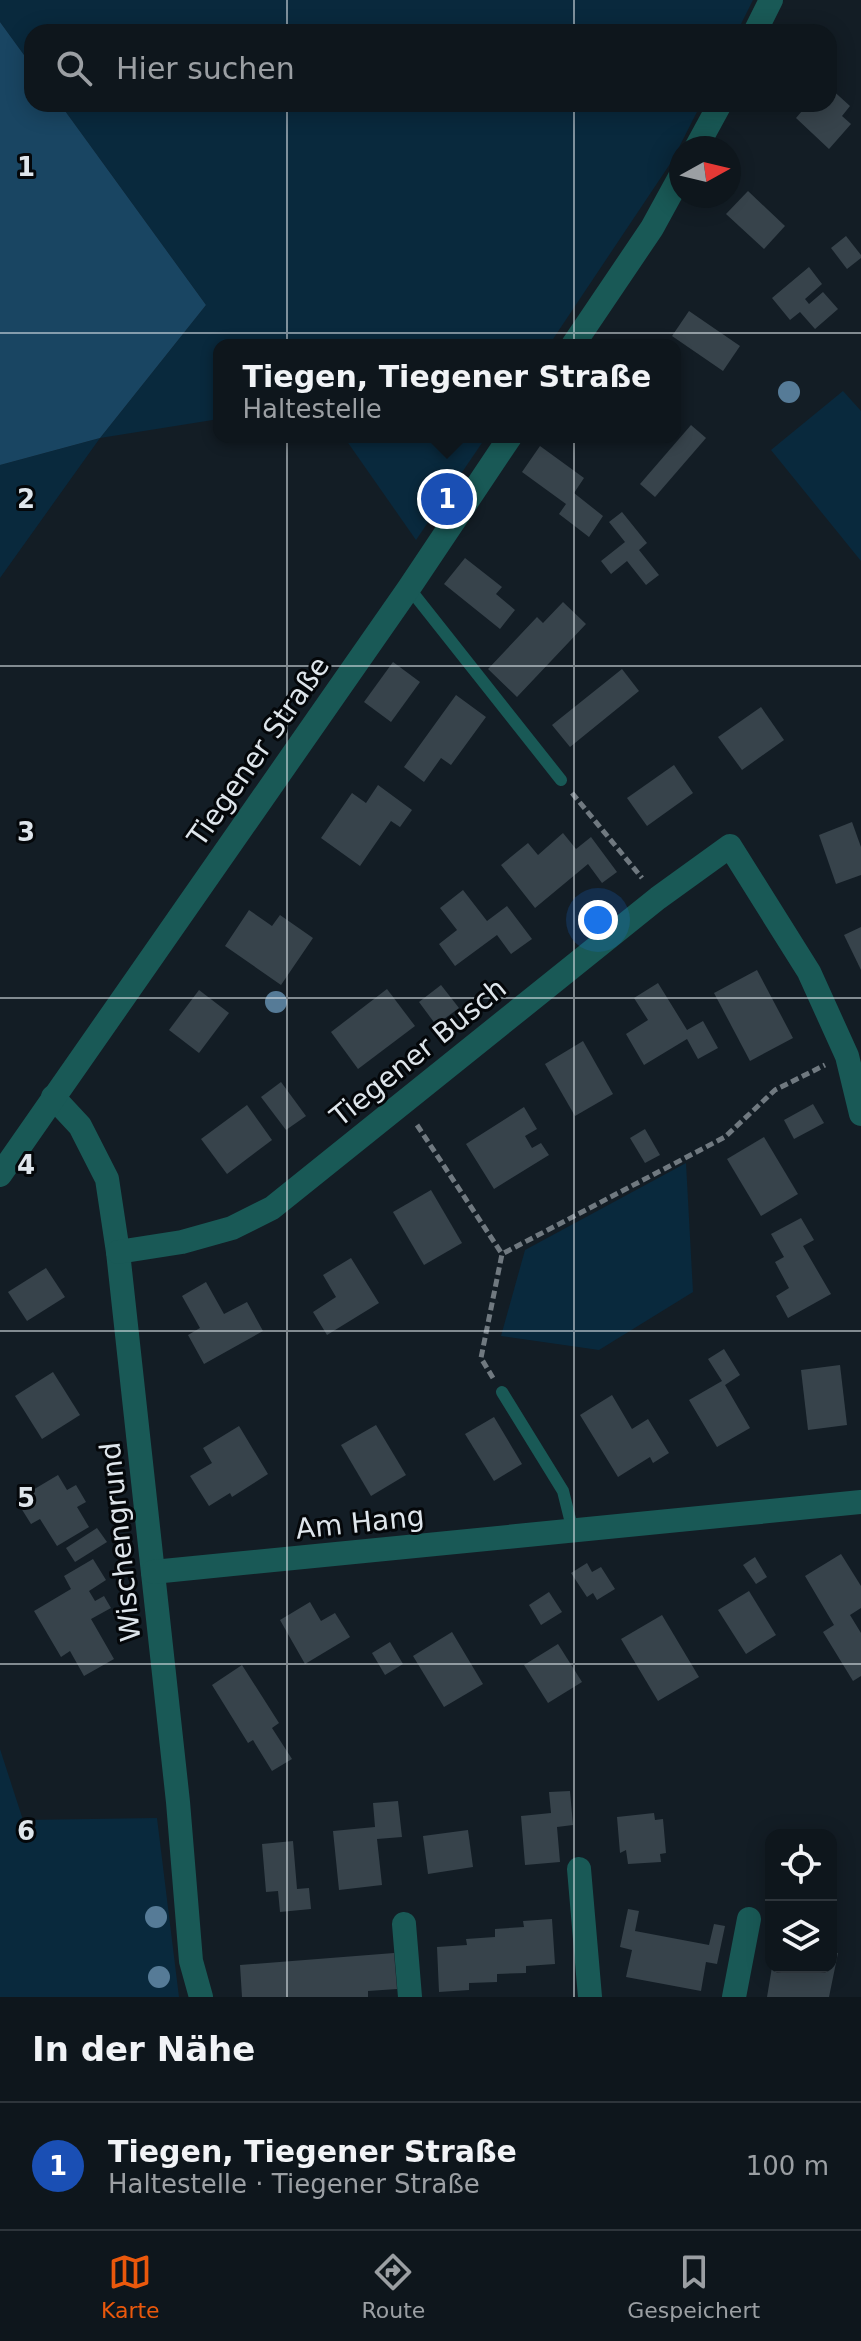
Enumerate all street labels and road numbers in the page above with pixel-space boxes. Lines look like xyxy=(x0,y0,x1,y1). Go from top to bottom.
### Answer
street label: Tiegener Straße xyxy=(180,650,336,853)
street label: Tiegener Busch xyxy=(323,971,513,1134)
street label: Wischengrund xyxy=(94,1441,147,1643)
street label: Am Hang xyxy=(294,1499,426,1546)

